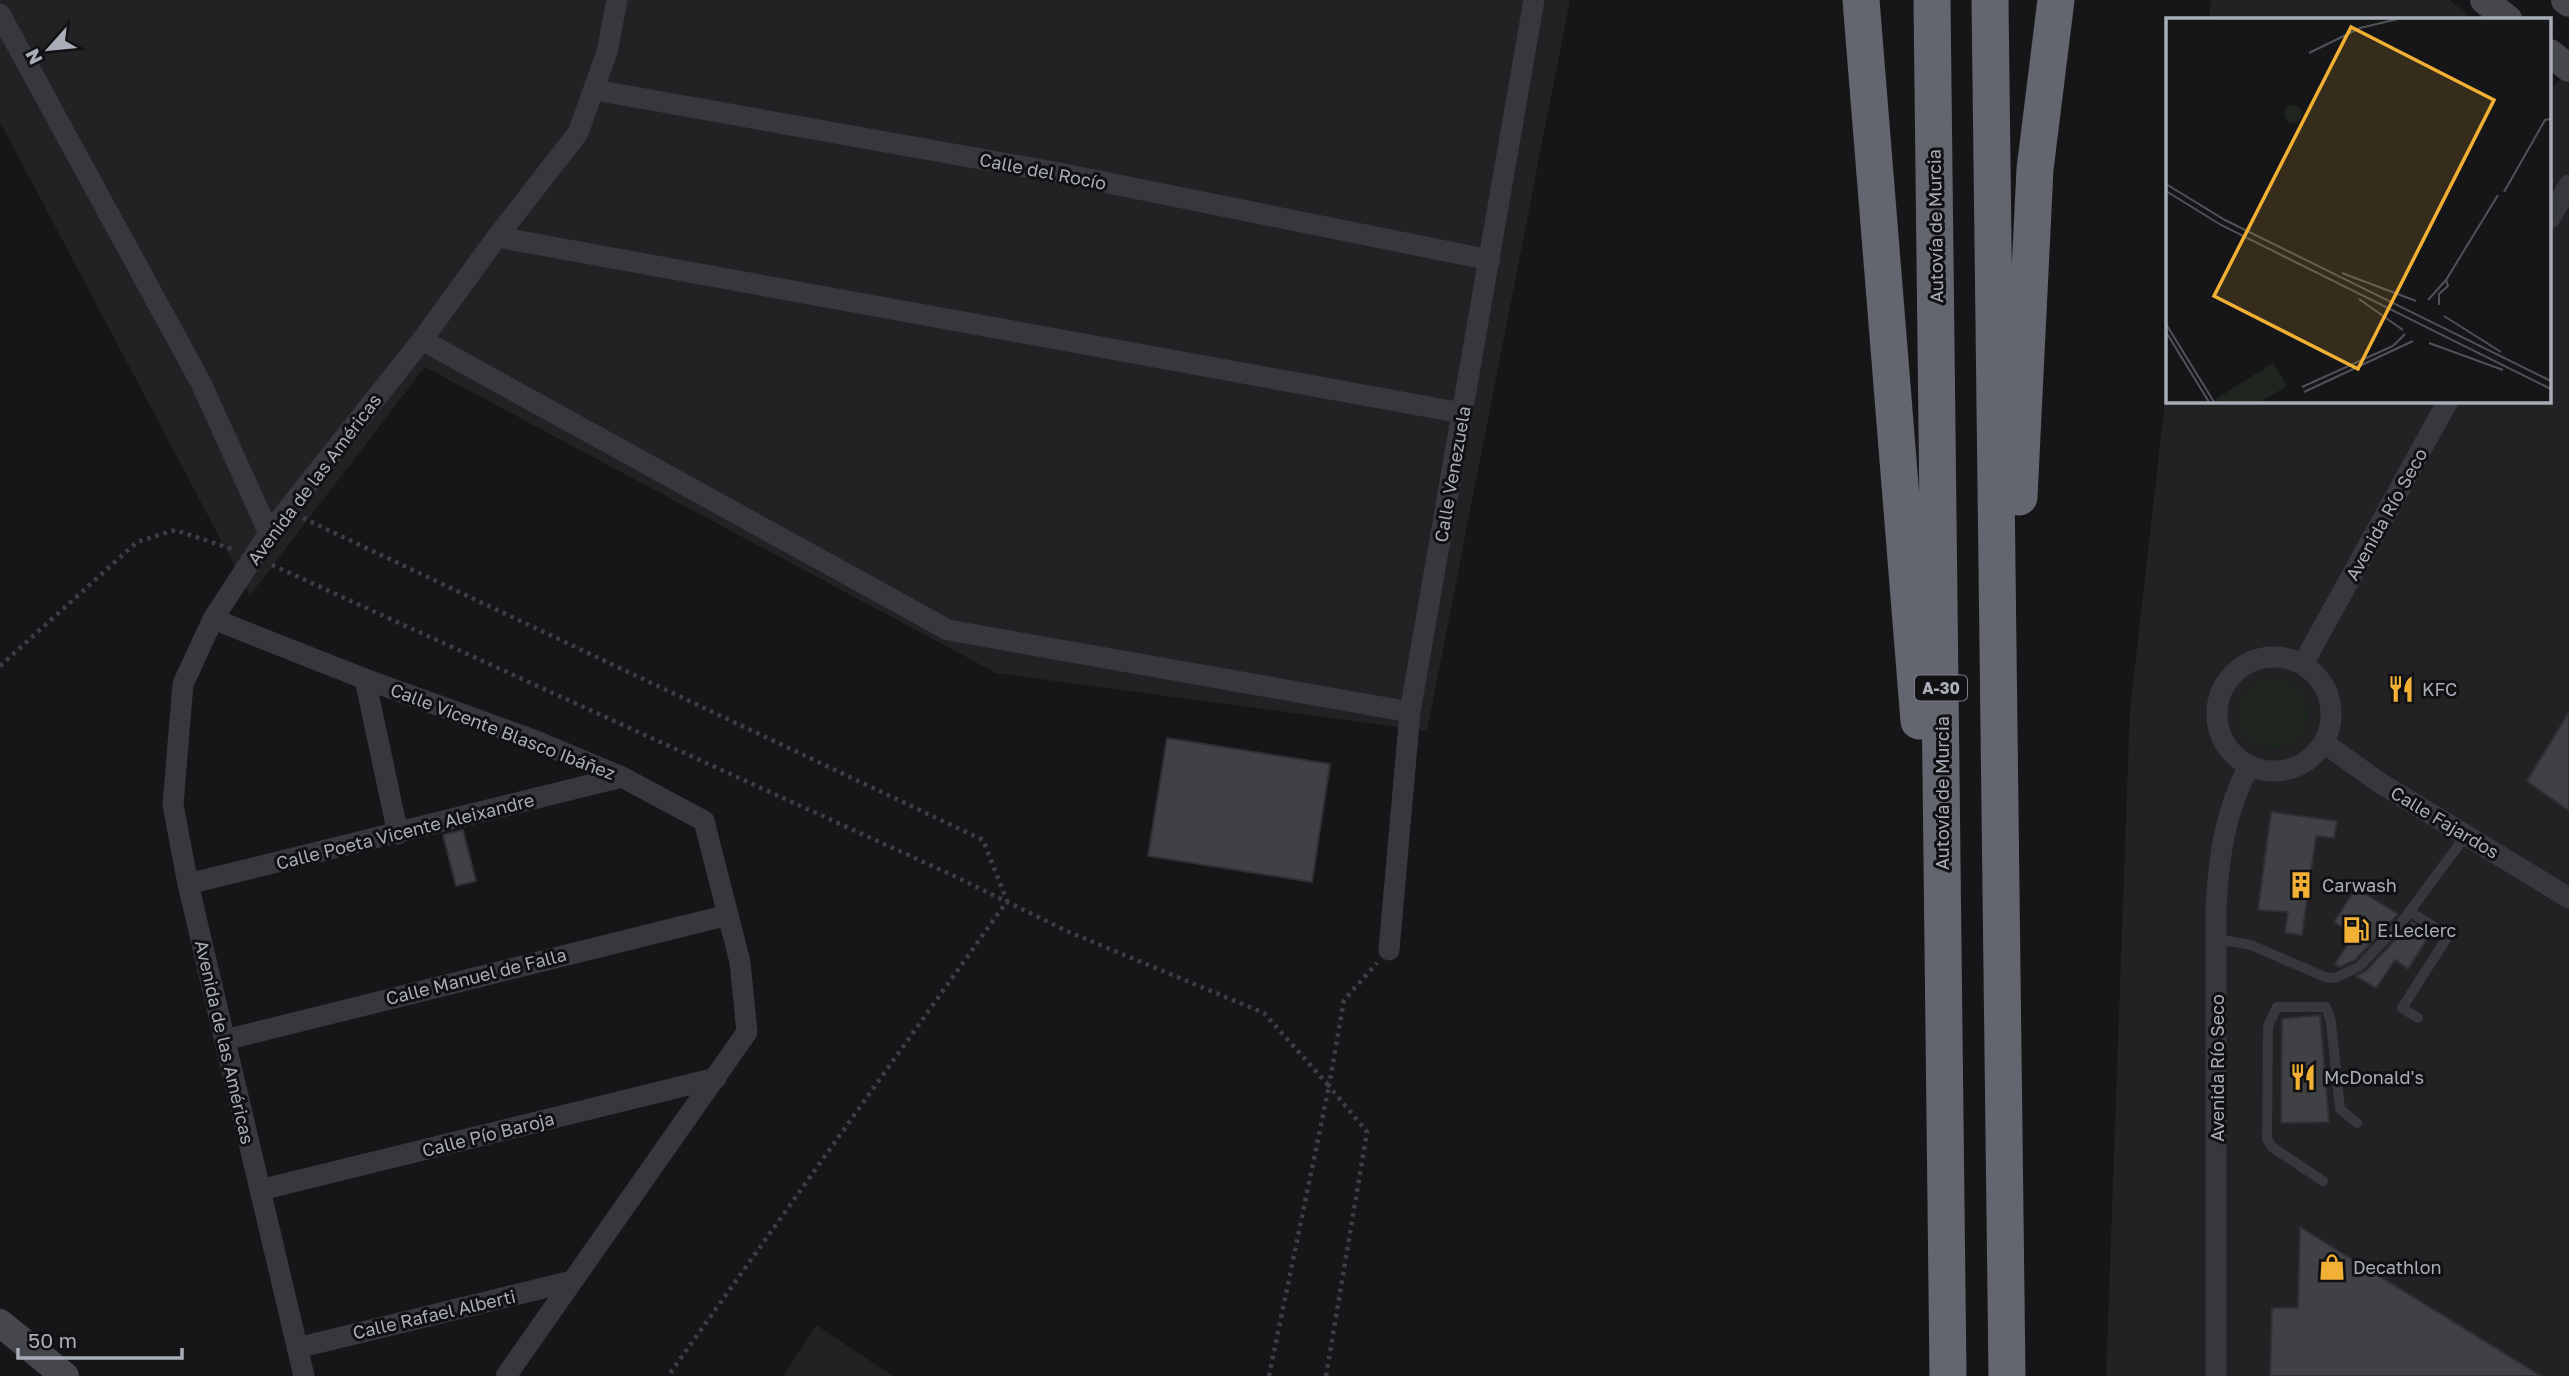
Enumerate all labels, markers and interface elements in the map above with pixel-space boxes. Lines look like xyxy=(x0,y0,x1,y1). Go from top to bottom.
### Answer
north arrow xyxy=(14,14,84,84)
inset map xyxy=(2166,18,2552,402)
text: N xyxy=(20,45,47,69)
street label: Calle del Rocío xyxy=(978,148,1108,194)
street label: Autovía de Murcia xyxy=(1923,149,1947,303)
street label: Avenida de las Américas xyxy=(242,389,386,569)
street label: Calle Venezuela xyxy=(1429,404,1475,544)
street label: Avenida Río Seco xyxy=(2341,444,2431,584)
restaurant icon: KFC xyxy=(2386,674,2416,704)
road number: A-30 xyxy=(1915,676,1967,701)
street label: Calle Vicente Blasco Ibáñez xyxy=(387,678,619,784)
place label: KFC xyxy=(2422,678,2457,700)
street label: Autovía de Murcia xyxy=(1931,716,1953,870)
street label: Calle Fajardos xyxy=(2387,781,2503,863)
street label: Calle Poeta Vicente Aleixandre xyxy=(274,788,536,874)
building icon: Carwash xyxy=(2286,870,2316,900)
place label: Carwash xyxy=(2322,874,2397,896)
fuel station icon: E.Leclerc xyxy=(2341,915,2371,945)
place label: E.Leclerc xyxy=(2377,919,2457,941)
street label: Avenida de las Américas xyxy=(191,938,259,1146)
street label: Calle Manuel de Falla xyxy=(383,943,569,1009)
street label: Avenida Río Seco xyxy=(2206,994,2228,1142)
restaurant icon: McDonald's xyxy=(2288,1062,2318,1092)
place label: McDonald's xyxy=(2324,1066,2424,1088)
street label: Calle Pío Baroja xyxy=(420,1107,556,1161)
shop icon: Decathlon xyxy=(2317,1252,2347,1282)
place label: Decathlon xyxy=(2353,1256,2442,1278)
street label: Calle Rafael Alberti xyxy=(350,1285,518,1343)
scale bar xyxy=(18,1316,182,1360)
text: 50 m xyxy=(28,1327,77,1353)

